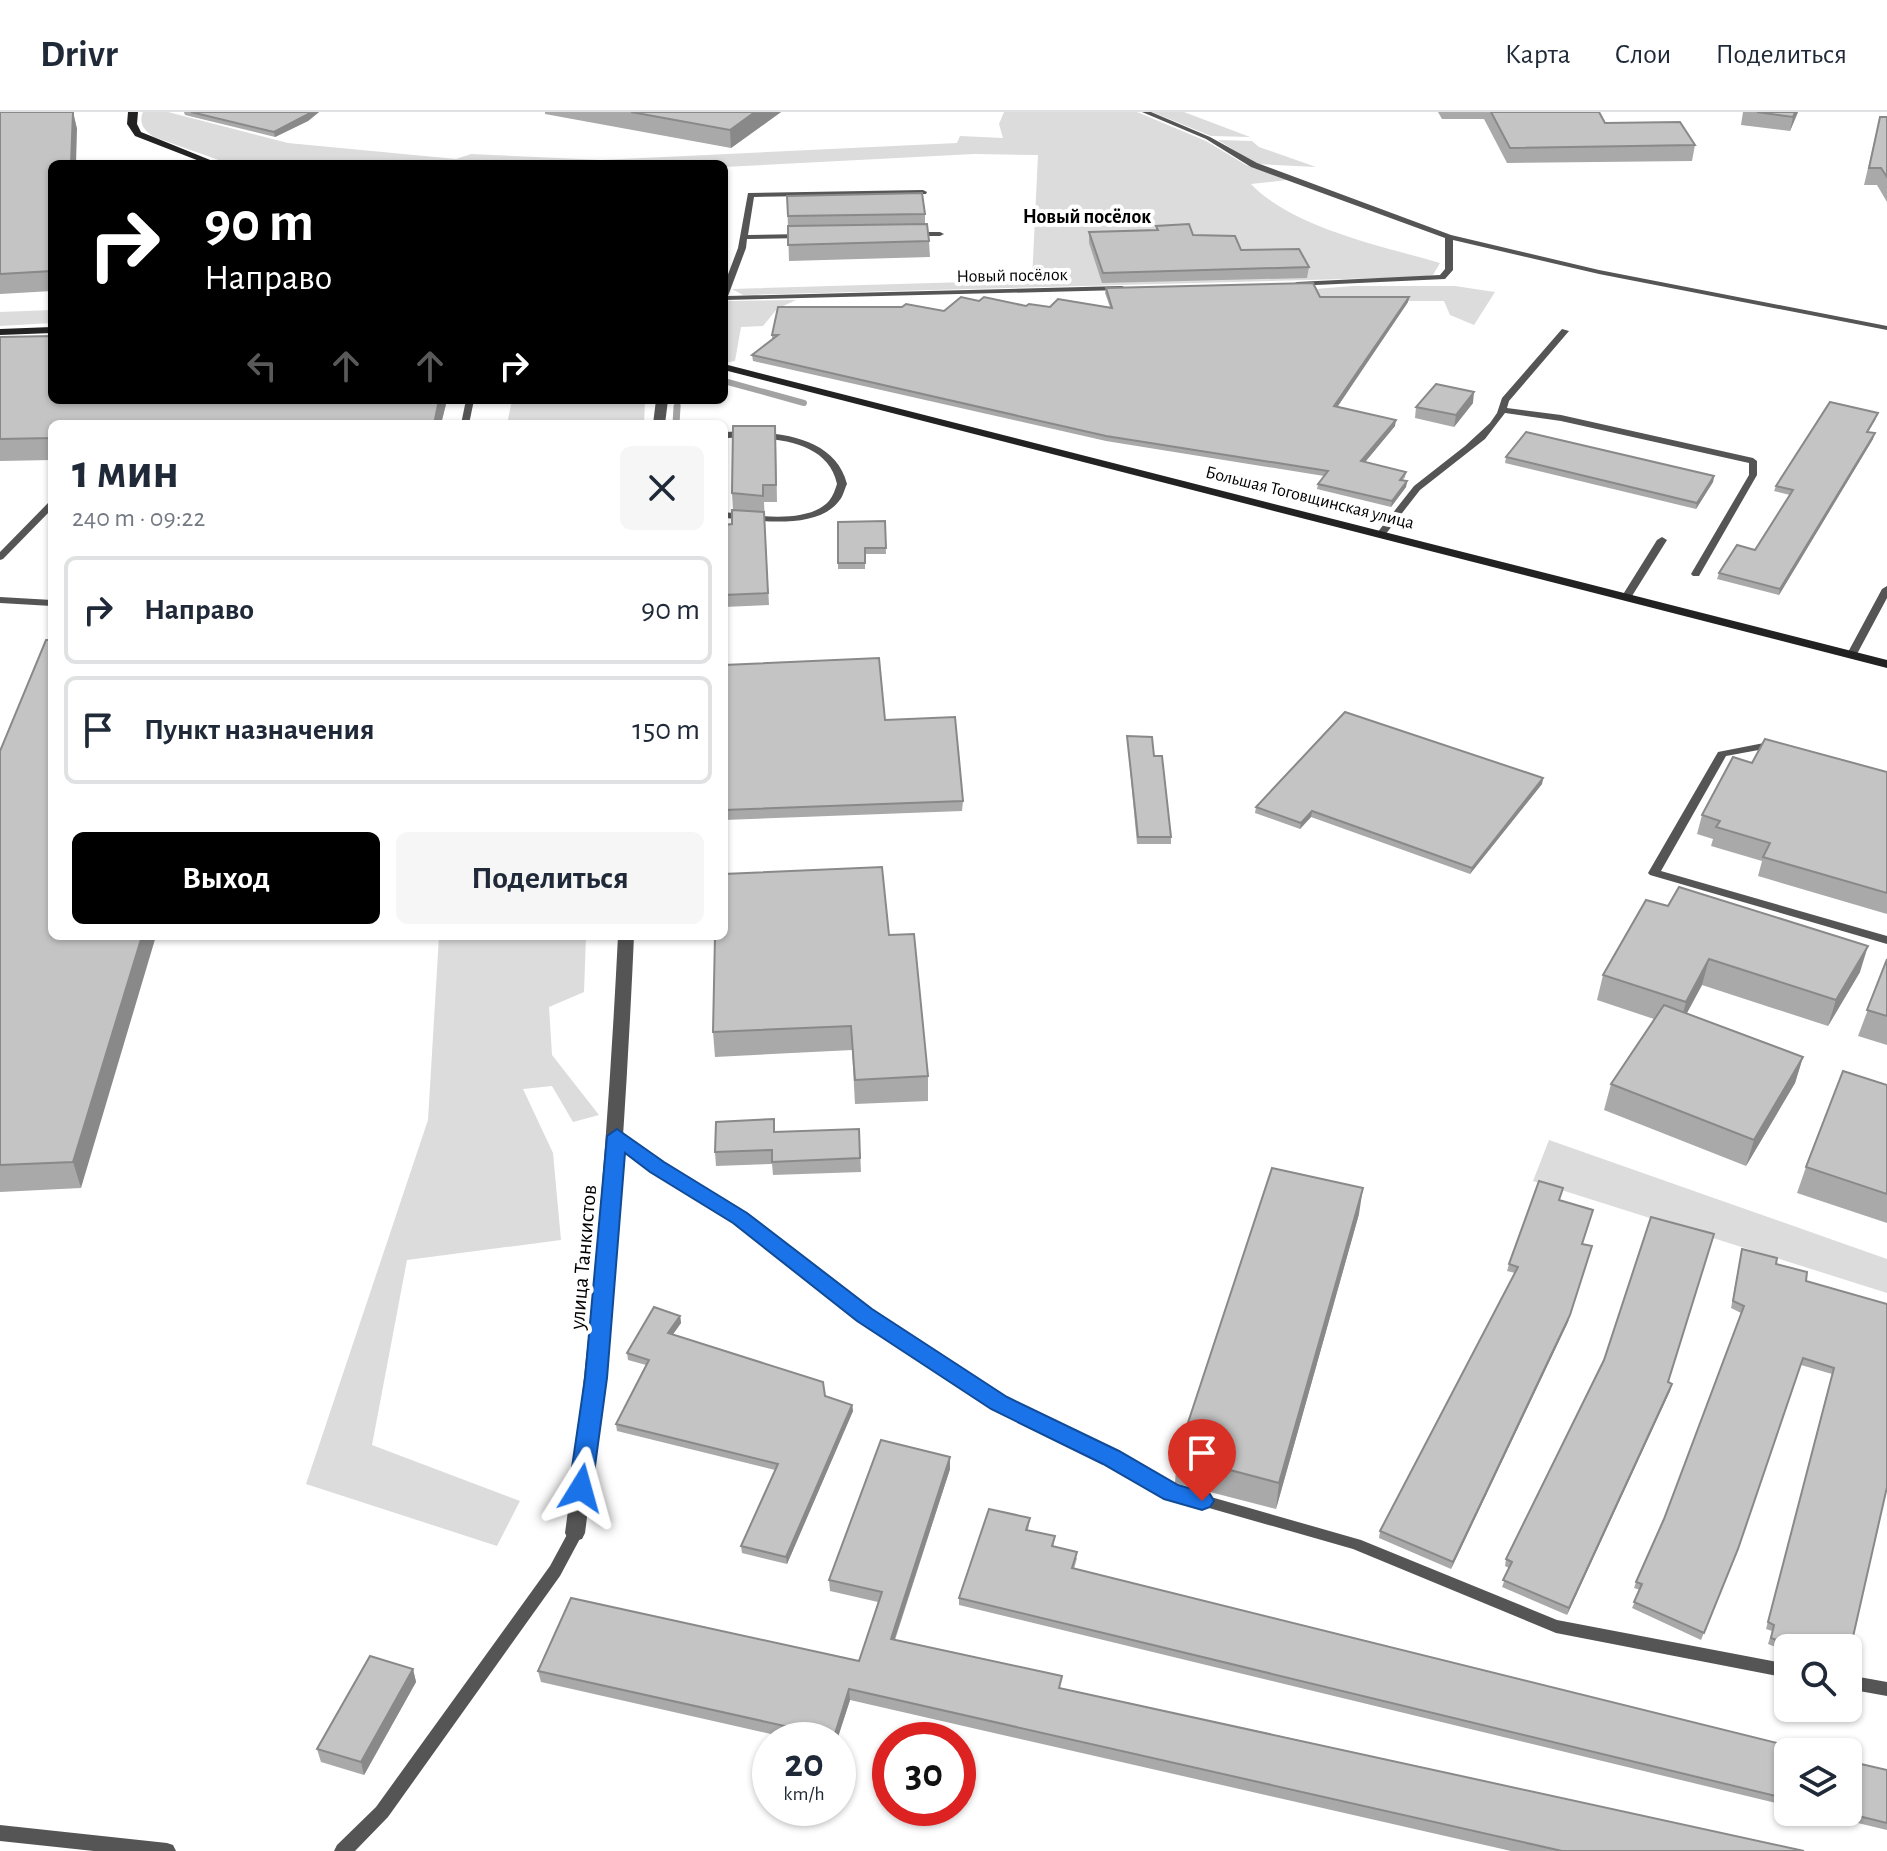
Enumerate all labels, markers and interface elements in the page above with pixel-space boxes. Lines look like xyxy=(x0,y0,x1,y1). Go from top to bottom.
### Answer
text: Drivr xyxy=(40,36,118,74)
text: Карта xyxy=(1505,41,1571,69)
text: Слои xyxy=(1615,41,1671,69)
text: Поделиться xyxy=(1715,41,1847,69)
icon: right xyxy=(72,192,176,296)
text: 90 m xyxy=(204,195,314,251)
district label: Новый посёлок xyxy=(1023,207,1151,227)
text: Направо xyxy=(204,260,332,296)
street label: Новый посёлок xyxy=(956,266,1069,286)
icon: left xyxy=(240,344,284,388)
icon: ahead xyxy=(324,344,368,388)
icon: ahead xyxy=(408,344,452,388)
icon: right xyxy=(492,344,536,388)
button: close xyxy=(620,446,704,530)
text: 1 мин xyxy=(72,449,179,497)
street label: Большая Тоговщинская улица xyxy=(1204,463,1416,533)
text: 240 m · 09:22 xyxy=(72,505,205,531)
icon: right xyxy=(76,588,120,632)
text: Направо xyxy=(144,595,254,625)
text: 90 m xyxy=(641,595,700,625)
icon: arrive xyxy=(76,708,120,752)
text: Пункт назначения xyxy=(144,715,375,745)
text: 150 m xyxy=(632,715,700,745)
button: Выход xyxy=(72,832,380,924)
button: Поделиться xyxy=(396,832,704,924)
street label: улица Танкистов xyxy=(566,1184,600,1331)
pin xyxy=(1168,1419,1236,1501)
icon: arrive xyxy=(1180,1431,1224,1475)
position arrow xyxy=(539,1446,623,1530)
map controls xyxy=(1774,1634,1862,1826)
button: search xyxy=(1774,1634,1862,1722)
speed limit sign: 30 xyxy=(872,1722,976,1826)
button: layers xyxy=(1774,1738,1862,1826)
text: 20 xyxy=(784,1744,824,1784)
text: km/h xyxy=(783,1784,825,1804)

